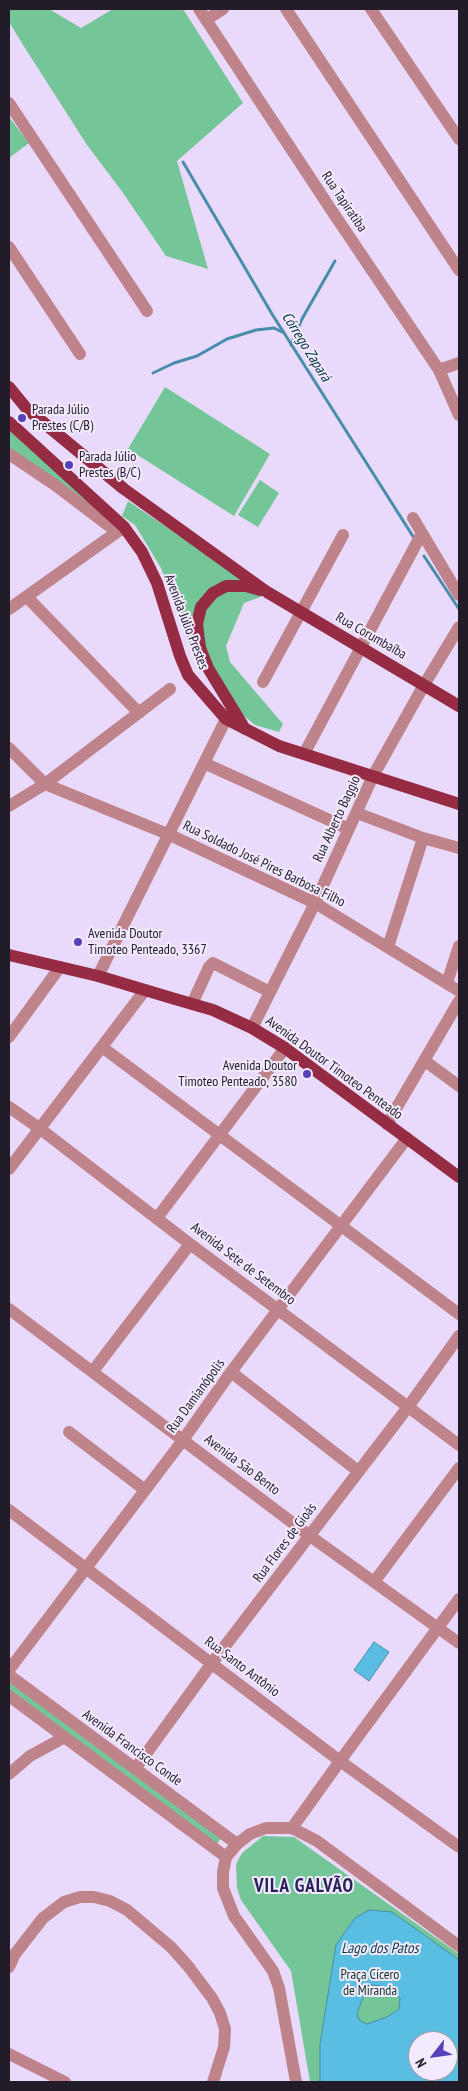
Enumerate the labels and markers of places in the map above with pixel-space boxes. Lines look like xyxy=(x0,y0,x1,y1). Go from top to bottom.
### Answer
place label: Parada Júlio Prestes (C/B) xyxy=(32,402,93,434)
marker: Parada Júlio Prestes (C/B) xyxy=(16,412,28,424)
place label: Parada Júlio Prestes (B/C) xyxy=(79,449,140,482)
marker: Parada Júlio Prestes (B/C) xyxy=(63,459,75,471)
place label: Avenida Doutor Timoteo Penteado, 3367 xyxy=(88,926,207,959)
marker: Avenida Doutor Timoteo Penteado, 3367 xyxy=(72,936,84,948)
place label: Avenida Doutor Timoteo Penteado, 3580 xyxy=(178,1058,297,1090)
marker: Avenida Doutor Timoteo Penteado, 3580 xyxy=(301,1068,313,1080)

